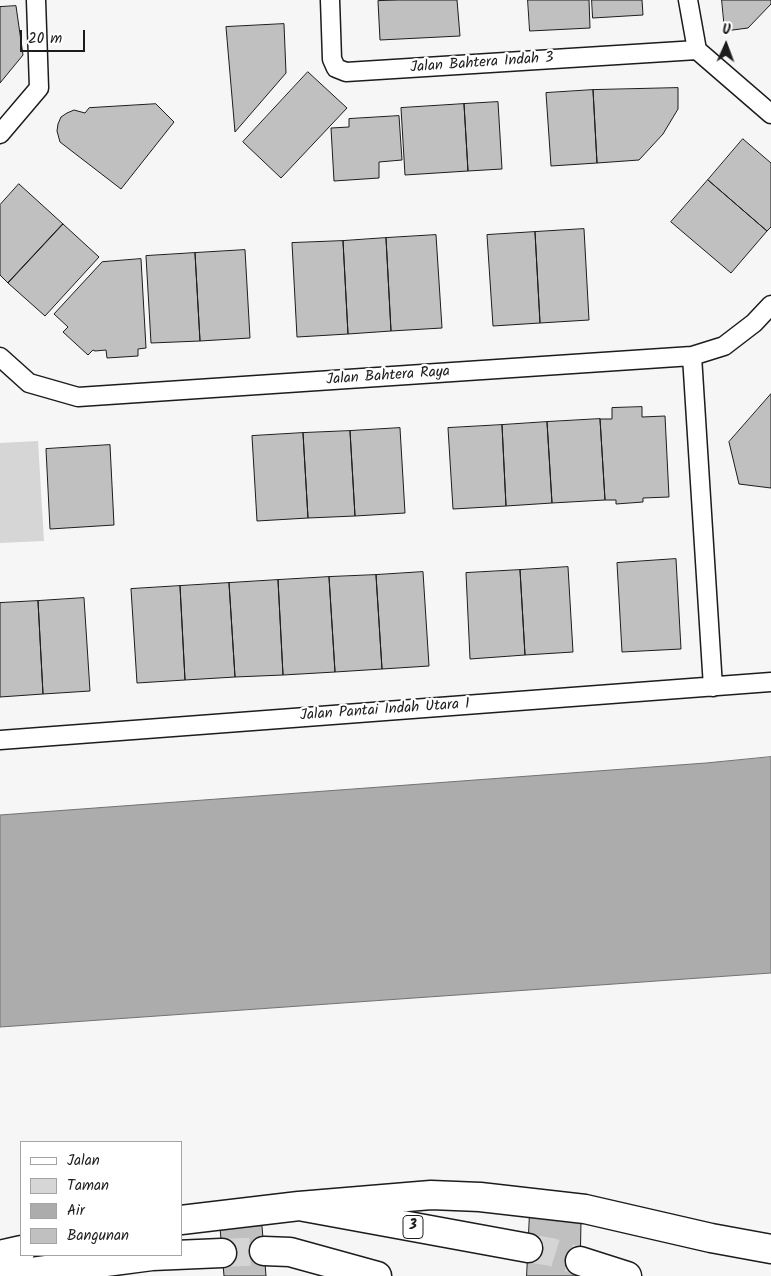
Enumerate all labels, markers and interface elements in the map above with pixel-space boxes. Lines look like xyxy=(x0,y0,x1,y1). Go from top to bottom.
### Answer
text: U xyxy=(722,19,731,41)
scale bar xyxy=(22,20,88,52)
north arrow xyxy=(701,20,751,70)
text: 20 m xyxy=(28,27,62,51)
street label: Jalan Bahtera Indah 3 xyxy=(410,50,554,78)
street label: Jalan Bahtera Raya xyxy=(326,364,450,390)
street label: Jalan Pantai Indah Utara 1 xyxy=(300,696,470,726)
legend xyxy=(20,1141,182,1256)
text: Jalan xyxy=(67,1149,100,1173)
text: Taman xyxy=(67,1174,109,1198)
text: Air xyxy=(67,1199,85,1223)
road number: 3 xyxy=(403,1216,423,1238)
text: Bangunan xyxy=(67,1224,129,1248)

